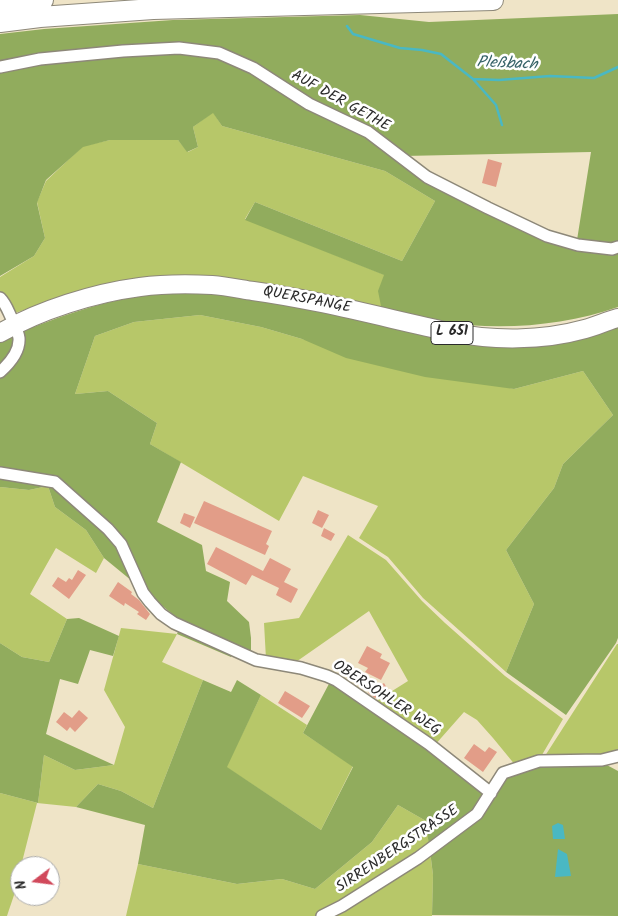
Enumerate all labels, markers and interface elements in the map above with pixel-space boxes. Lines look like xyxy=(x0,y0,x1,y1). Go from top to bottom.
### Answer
water label: Pleßbach xyxy=(476,54,538,76)
street label: AUF DER GETHE xyxy=(288,67,392,137)
street label: QUERSPANGE xyxy=(261,284,353,318)
road number: L 651 xyxy=(431,322,473,344)
street label: OBERSOHLER WEG xyxy=(329,657,443,741)
street label: SIRRENBERGSTRASSE xyxy=(333,802,463,898)
north arrow xyxy=(10,856,60,906)
text: N xyxy=(10,878,33,892)

